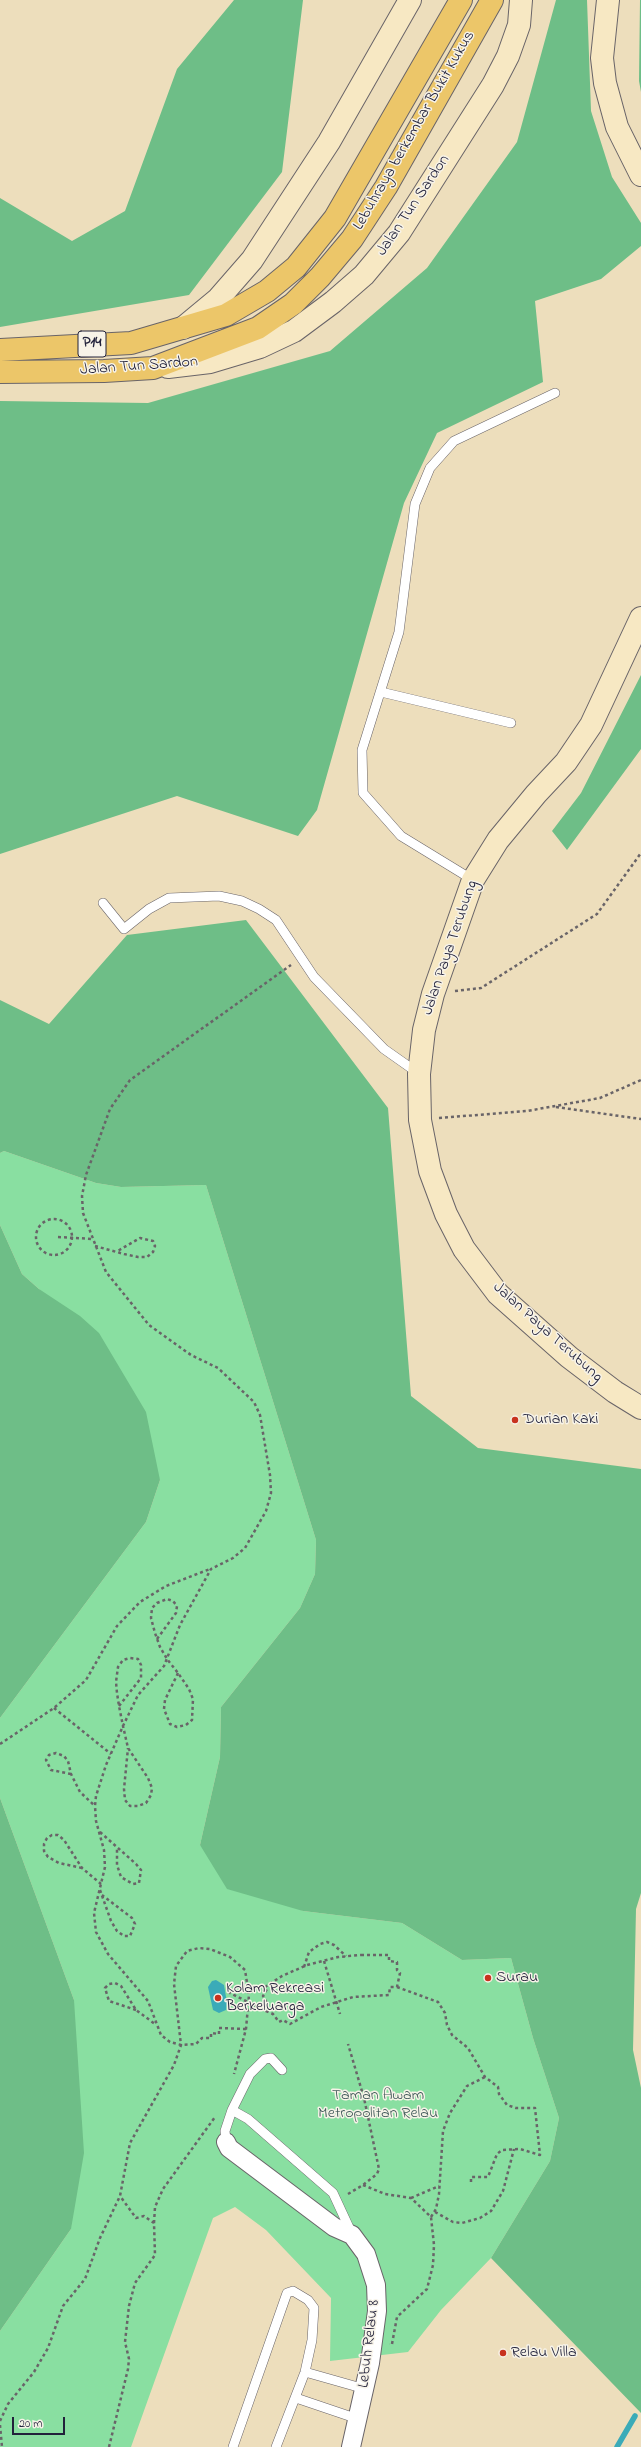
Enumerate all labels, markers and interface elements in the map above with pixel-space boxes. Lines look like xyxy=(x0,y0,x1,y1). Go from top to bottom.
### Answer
street label: Lebuhraya berkembar Bukit Kukus xyxy=(350,28,480,234)
street label: Jalan Tun Sardon xyxy=(373,152,455,260)
road number: P14 xyxy=(78,331,106,357)
street label: Jalan Tun Sardon xyxy=(80,353,198,381)
street label: Jalan Paya Terubung xyxy=(419,878,483,1018)
street label: Jalan Paya Terubung xyxy=(488,1279,606,1387)
place label: Durian Kaki xyxy=(523,1410,599,1430)
marker: Durian Kaki xyxy=(510,1415,520,1425)
place label: Surau xyxy=(496,1968,538,1988)
marker: Surau xyxy=(483,1973,493,1983)
place label: Kolam Rekreasi Berkeluarga xyxy=(226,1979,324,2017)
marker: Kolam Rekreasi Berkeluarga xyxy=(213,1993,223,2003)
park label: Taman Awam Metropolitan Relau xyxy=(318,2086,438,2124)
street label: Lebuh Relau 8 xyxy=(355,2299,385,2389)
place label: Relau Villa xyxy=(511,2343,577,2363)
marker: Relau Villa xyxy=(498,2348,508,2358)
scale bar xyxy=(14,2409,67,2435)
text: 20 m xyxy=(19,2415,42,2433)

